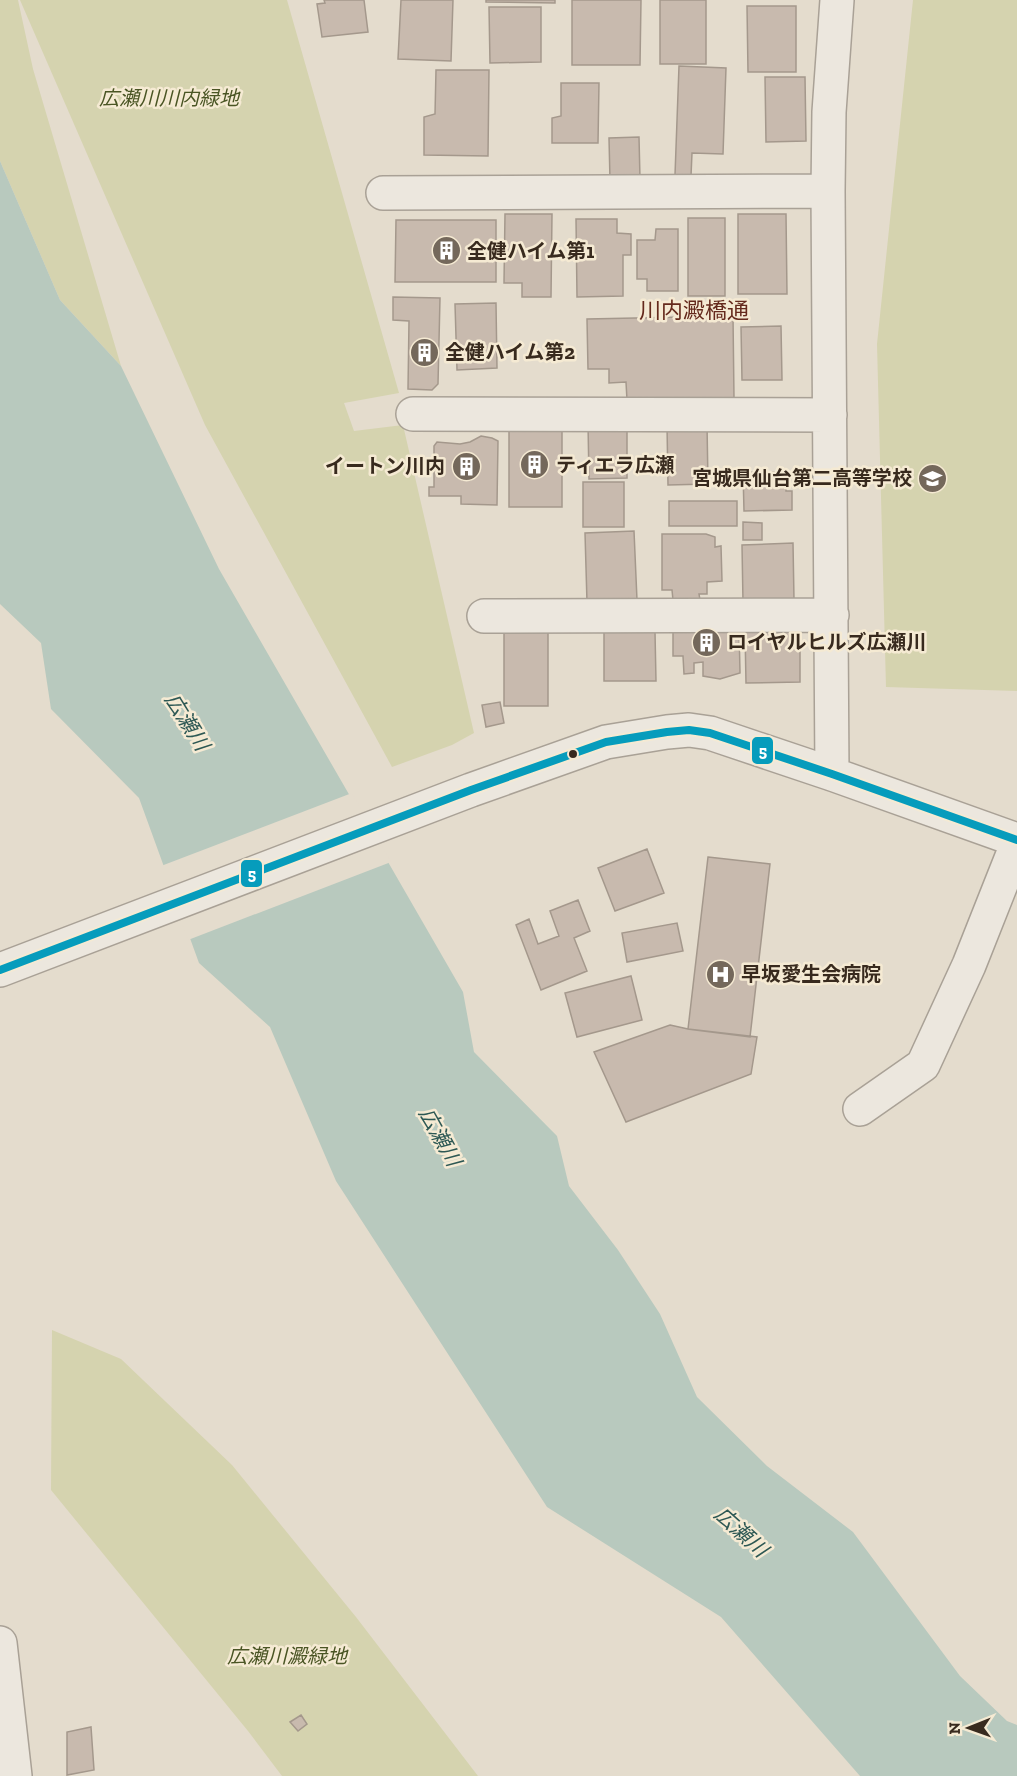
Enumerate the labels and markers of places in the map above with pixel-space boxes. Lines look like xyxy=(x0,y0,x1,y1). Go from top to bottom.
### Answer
building icon: 全健ハイム第1 xyxy=(430,235,462,267)
place label: 全健ハイム第1 xyxy=(467,239,594,263)
building icon: 全健ハイム第2 xyxy=(408,336,440,368)
place label: 全健ハイム第2 xyxy=(445,340,575,364)
building icon: ティエラ広瀬 xyxy=(519,449,551,481)
building icon: イートン川内 xyxy=(450,450,482,482)
place label: ティエラ広瀬 xyxy=(556,453,675,477)
place label: イートン川内 xyxy=(325,454,445,478)
school or university icon: 宮城県仙台第二高等学校 xyxy=(917,462,949,494)
place label: 宮城県仙台第二高等学校 xyxy=(692,466,912,490)
building icon: ロイヤルヒルズ広瀬川 xyxy=(690,626,722,658)
place label: ロイヤルヒルズ広瀬川 xyxy=(727,630,926,654)
unlabelled marker xyxy=(567,748,579,760)
hospital icon: 早坂愛生会病院 xyxy=(704,958,736,990)
place label: 早坂愛生会病院 xyxy=(741,962,881,986)

